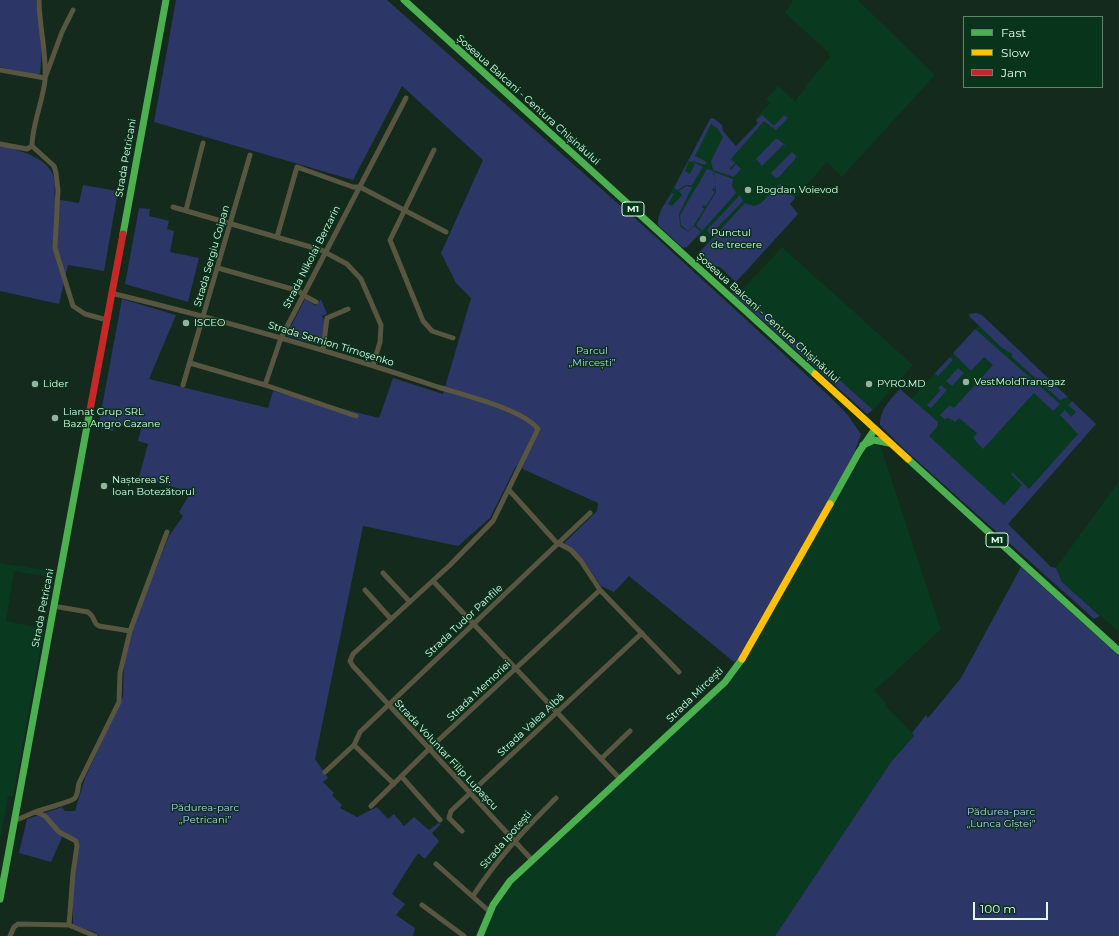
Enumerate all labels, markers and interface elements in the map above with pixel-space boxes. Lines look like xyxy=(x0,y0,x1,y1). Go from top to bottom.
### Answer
legend xyxy=(963,16,1103,88)
text: Fast xyxy=(1001,25,1026,40)
street label: Șoseaua Balcani - Centura Chișinăului xyxy=(454,32,602,168)
text: Slow xyxy=(1001,45,1030,60)
text: Jam xyxy=(1001,65,1027,80)
street label: Strada Petricani xyxy=(113,118,139,198)
place label: Bogdan Voievod xyxy=(756,184,838,196)
marker: Bogdan Voievod xyxy=(743,185,753,195)
road number: M1 xyxy=(622,202,644,216)
street label: Strada Sergiu Coipan xyxy=(192,204,232,308)
street label: Strada Nikolai Berzarin xyxy=(281,204,343,310)
place label: Punctul de trecere xyxy=(711,227,762,250)
marker: Punctul de trecere xyxy=(698,234,708,244)
street label: Șoseaua Balcani - Centura Chișinăului xyxy=(694,250,842,386)
place label: ISCEO xyxy=(194,317,225,329)
marker: ISCEO xyxy=(181,318,191,328)
street label: Strada Semion Timoșenko xyxy=(267,319,395,369)
park label: Parcul „Mircești” xyxy=(569,345,615,368)
place label: VestMoldTransgaz xyxy=(974,376,1065,388)
marker: VestMoldTransgaz xyxy=(961,377,971,387)
place label: Lider xyxy=(43,378,68,390)
place label: PYRO.MD xyxy=(877,378,926,390)
marker: Lider xyxy=(30,379,40,389)
marker: PYRO.MD xyxy=(864,379,874,389)
place label: Lianat Grup SRL Baza Angro Cazane xyxy=(63,406,160,430)
marker: Lianat Grup SRL Baza Angro Cazane xyxy=(50,413,60,423)
place label: Nașterea Sf. Ioan Botezătorul xyxy=(112,474,195,498)
marker: Nașterea Sf. Ioan Botezătorul xyxy=(99,481,109,491)
road number: M1 xyxy=(986,533,1008,547)
street label: Strada Petricani xyxy=(30,568,56,648)
street label: Strada Tudor Panfile xyxy=(423,582,505,660)
street label: Strada Memoriei xyxy=(445,658,513,724)
street label: Strada Mircești xyxy=(664,665,726,725)
street label: Strada Valea Albă xyxy=(495,691,567,759)
street label: Strada Voluntar Filip Lupașcu xyxy=(392,697,500,813)
park label: Pădurea-parc „Petricani” xyxy=(171,802,239,826)
park label: Pădurea-parc „Lunca Gîștei” xyxy=(967,806,1035,830)
street label: Strada Ipotești xyxy=(478,809,534,871)
scale bar xyxy=(975,894,1050,920)
text: 100 m xyxy=(980,901,1016,916)

